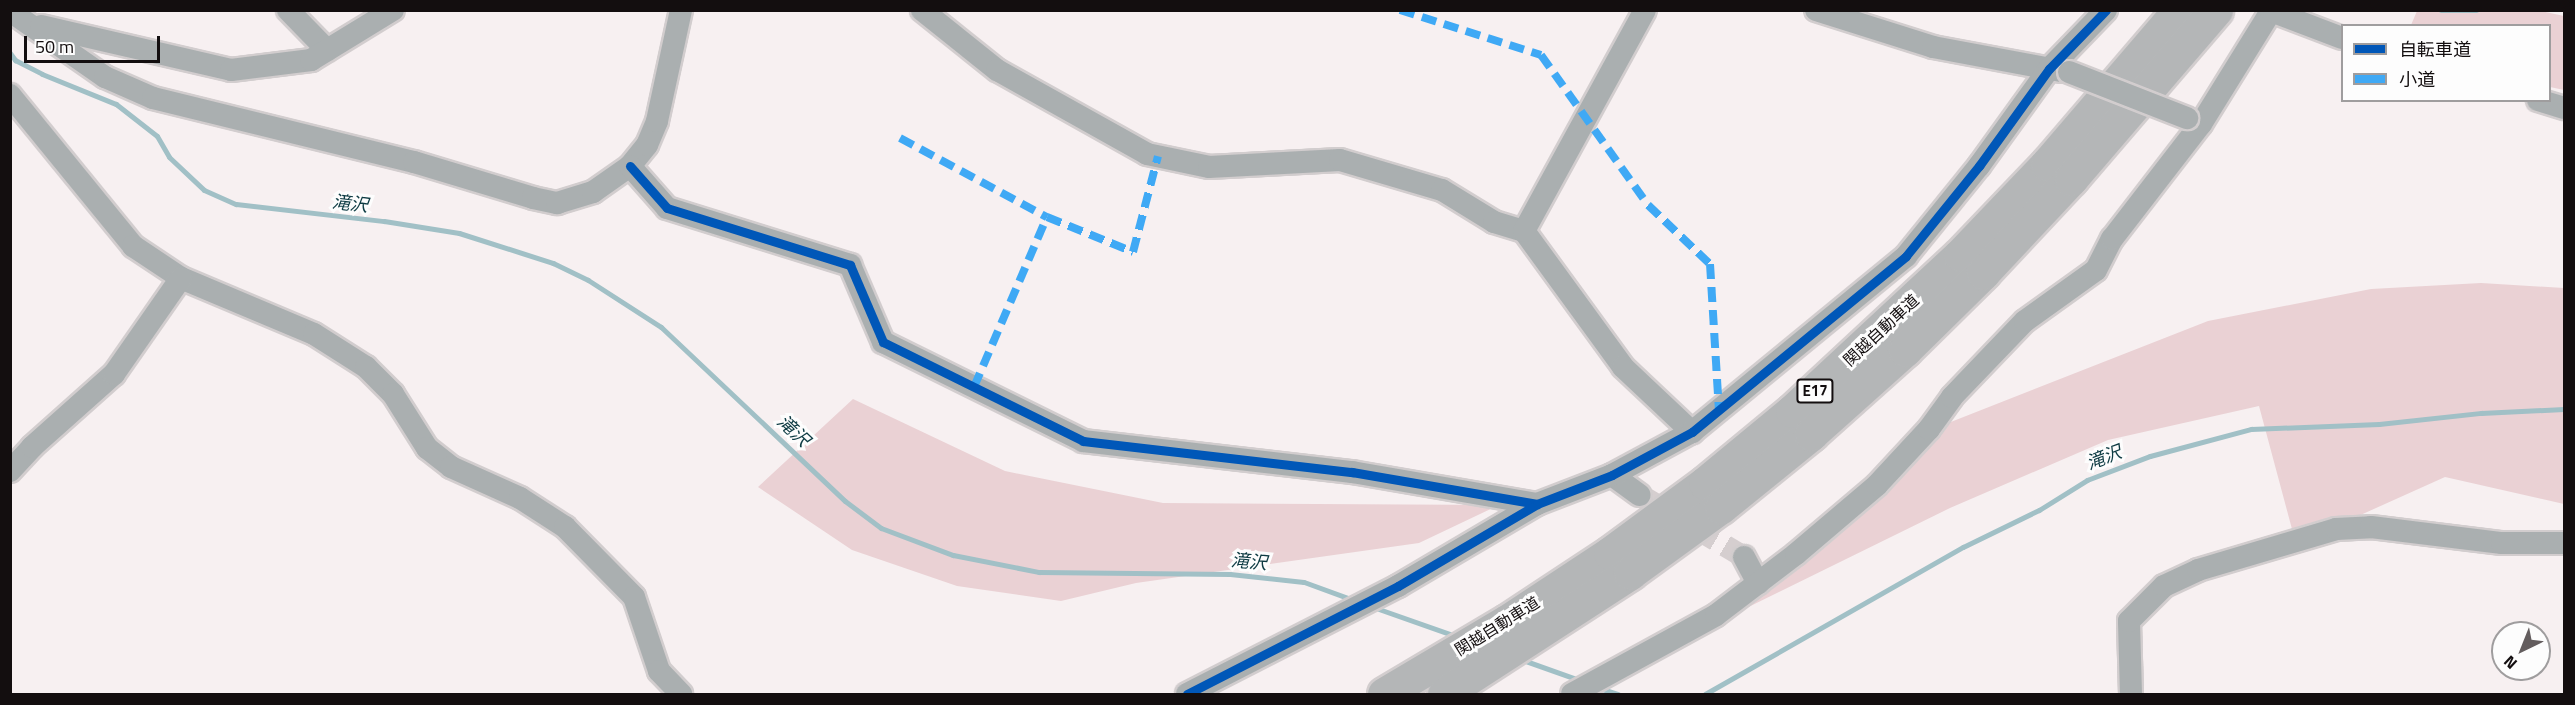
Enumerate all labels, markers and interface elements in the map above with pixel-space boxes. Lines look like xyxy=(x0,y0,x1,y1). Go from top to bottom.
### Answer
scale bar xyxy=(27,24,164,62)
legend xyxy=(2341,24,2551,102)
text: 50 m xyxy=(35,33,74,60)
text: 自転車道 xyxy=(2399,36,2471,63)
text: 小道 xyxy=(2399,66,2435,93)
water label: 滝沢 xyxy=(331,191,369,217)
street label: 関越自動車道 xyxy=(1839,290,1923,370)
road number: E17 xyxy=(1796,379,1834,403)
water label: 滝沢 xyxy=(772,411,814,451)
water label: 滝沢 xyxy=(2083,441,2125,475)
water label: 滝沢 xyxy=(1230,550,1268,574)
street label: 関越自動車道 xyxy=(1451,592,1543,660)
north arrow xyxy=(2491,621,2551,681)
text: N xyxy=(2498,650,2522,675)

